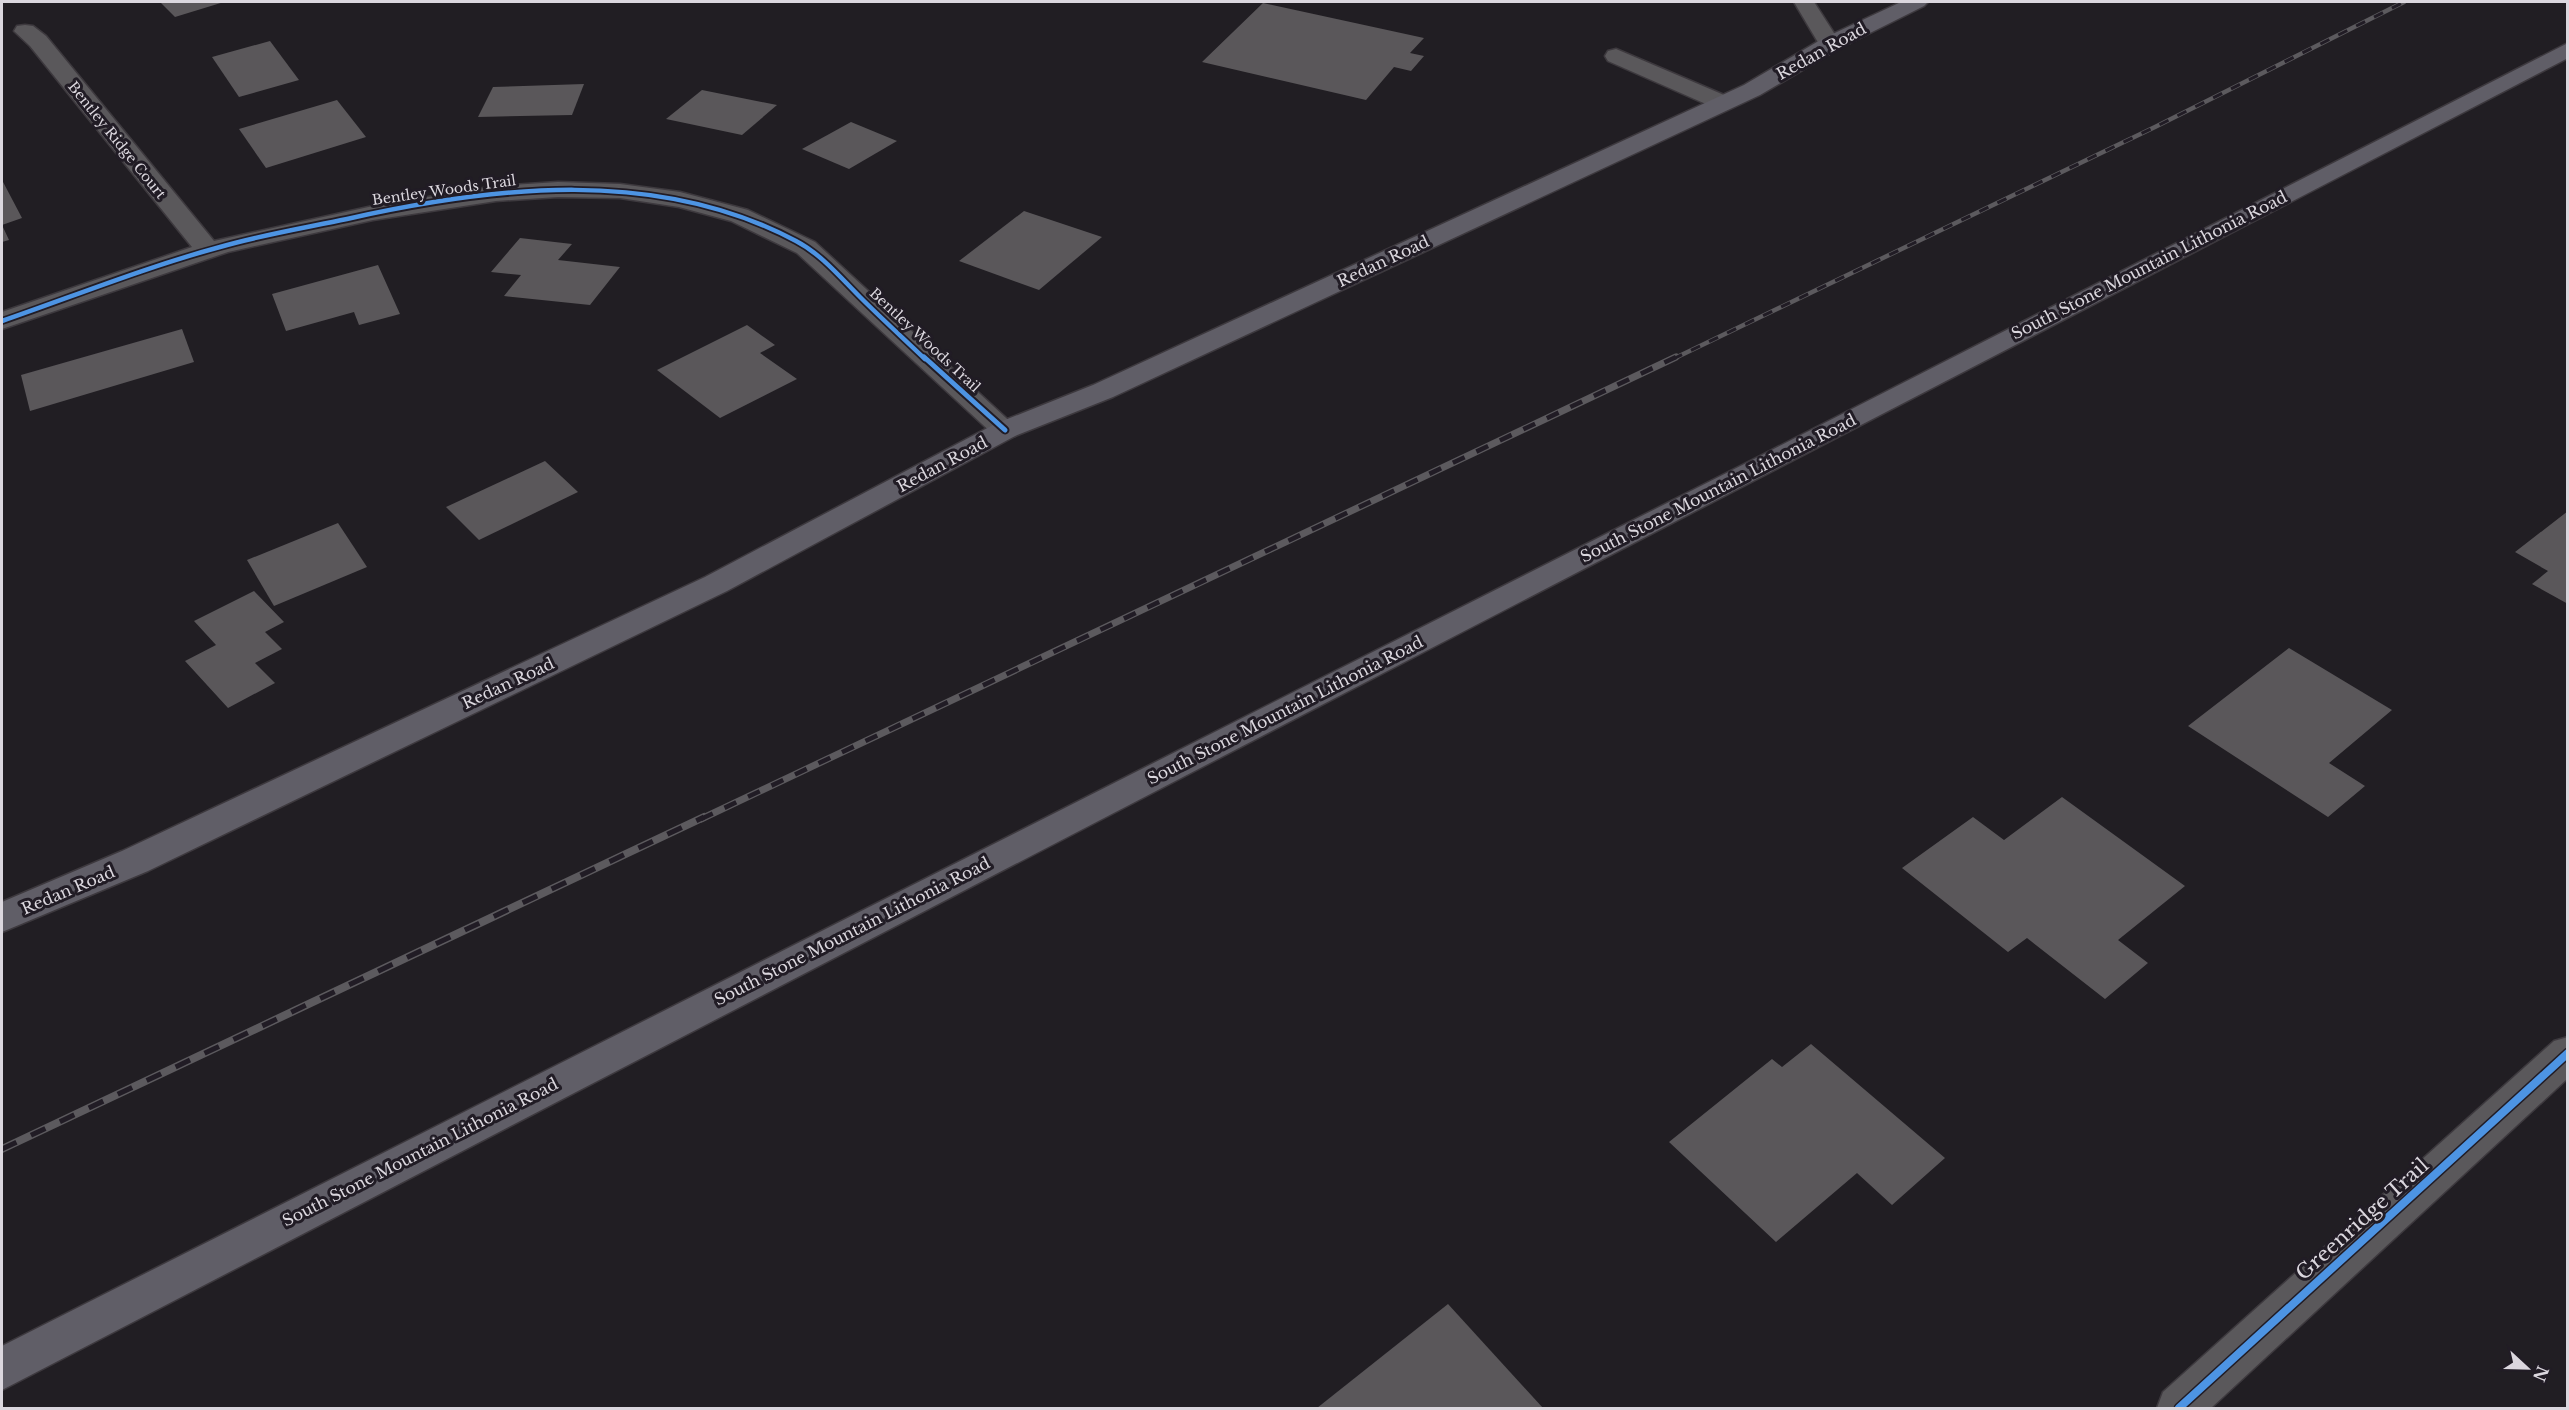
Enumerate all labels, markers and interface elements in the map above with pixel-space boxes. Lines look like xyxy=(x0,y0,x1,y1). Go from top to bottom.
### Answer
street label: Redan Road xyxy=(1773,18,1870,84)
street label: Bentley Ridge Court xyxy=(64,78,170,203)
street label: Bentley Woods Trail xyxy=(371,171,518,209)
street label: South Stone Mountain Lithonia Road xyxy=(2008,186,2290,344)
street label: Redan Road xyxy=(1334,231,1433,291)
street label: Bentley Woods Trail xyxy=(866,284,985,396)
street label: South Stone Mountain Lithonia Road xyxy=(1577,409,1859,567)
street label: Redan Road xyxy=(893,432,991,496)
street label: South Stone Mountain Lithonia Road xyxy=(1144,631,1426,789)
street label: Redan Road xyxy=(459,653,558,713)
street label: South Stone Mountain Lithonia Road xyxy=(711,852,993,1010)
street label: Redan Road xyxy=(18,861,118,919)
street label: South Stone Mountain Lithonia Road xyxy=(279,1073,561,1231)
street label: Greenridge Trail xyxy=(2291,1153,2433,1285)
north arrow xyxy=(2497,1338,2557,1398)
text: N xyxy=(2529,1363,2553,1384)

